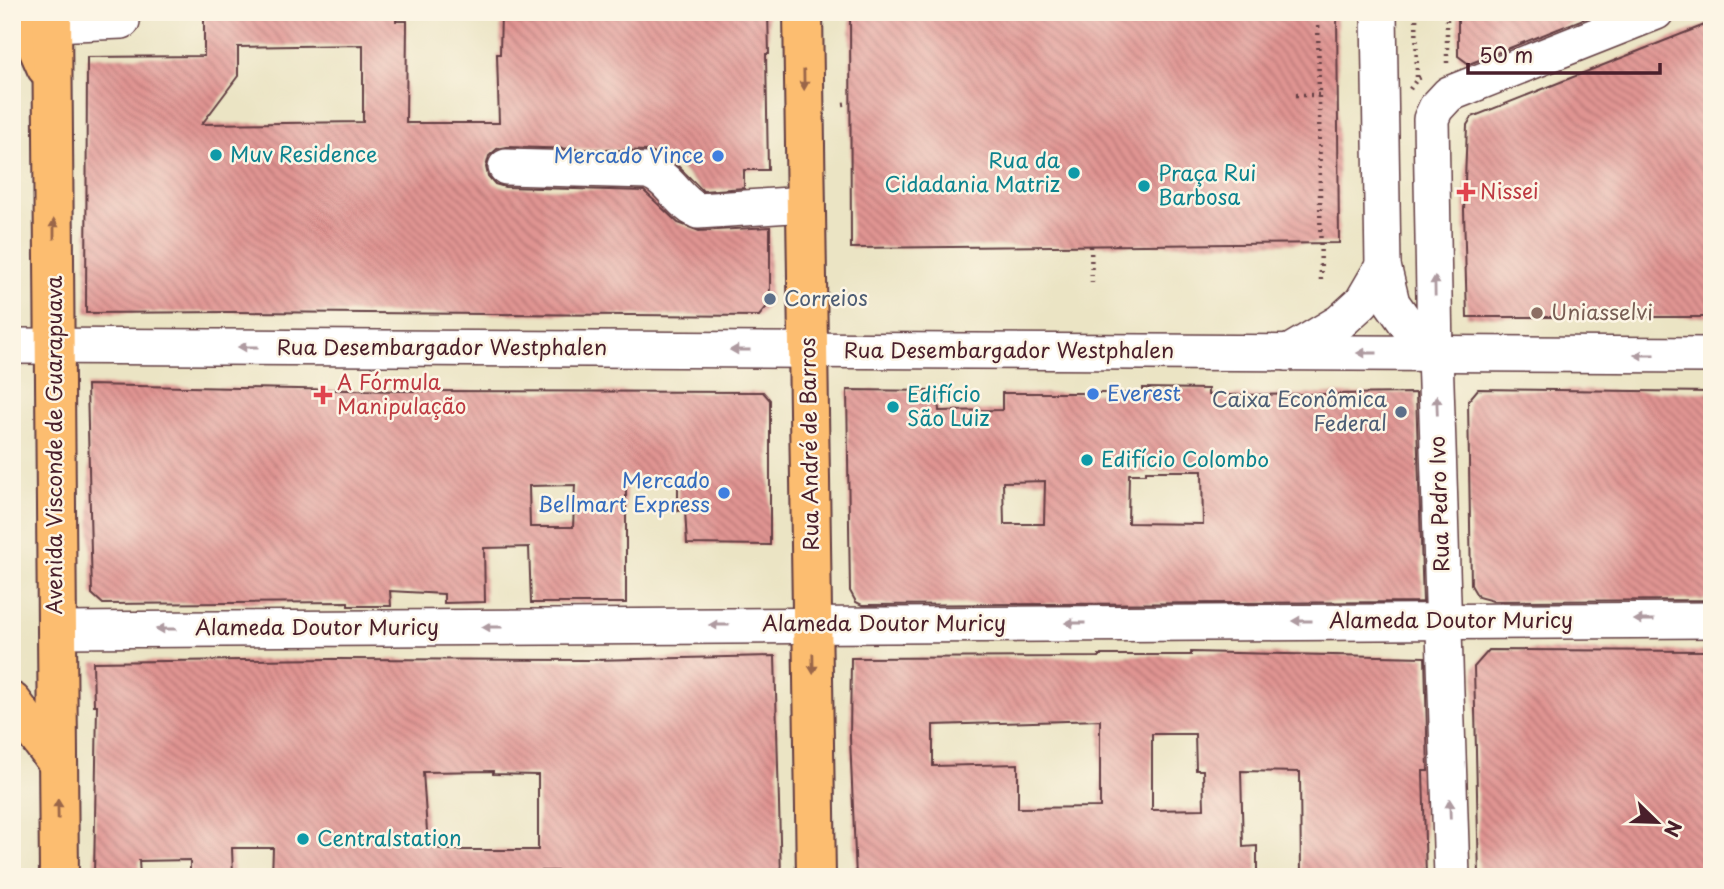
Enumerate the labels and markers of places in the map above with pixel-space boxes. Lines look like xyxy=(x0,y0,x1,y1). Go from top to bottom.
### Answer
place label: Muv Residence xyxy=(230,137,378,169)
place label: Mercado Vince xyxy=(554,138,704,170)
place label: Rua da Cidadania Matriz xyxy=(885,143,1061,199)
marker: Muv Residence xyxy=(208,147,224,163)
marker: Mercado Vince xyxy=(710,148,726,164)
place label: Praça Rui Barbosa xyxy=(1158,156,1256,212)
marker: Rua da Cidadania Matriz xyxy=(1066,165,1082,181)
place label: Nissei xyxy=(1480,174,1539,206)
marker: Praça Rui Barbosa xyxy=(1136,178,1152,194)
marker: Nissei xyxy=(1458,184,1474,200)
place label: Correios xyxy=(784,281,868,313)
marker: Correios xyxy=(762,291,778,307)
place label: Uniasselvi xyxy=(1551,295,1653,327)
marker: Uniasselvi xyxy=(1529,305,1545,321)
place label: A Fórmula Manipulação xyxy=(337,365,466,421)
place label: Everest xyxy=(1107,376,1181,408)
place label: Edifício São Luiz xyxy=(907,377,989,433)
place label: Caixa Econômica Federal xyxy=(1212,382,1388,438)
marker: Everest xyxy=(1085,386,1101,402)
marker: A Fórmula Manipulação xyxy=(315,387,331,403)
marker: Edifício São Luiz xyxy=(885,399,901,415)
marker: Caixa Econômica Federal xyxy=(1393,404,1409,420)
place label: Edifício Colombo xyxy=(1101,442,1269,474)
marker: Edifício Colombo xyxy=(1079,452,1095,468)
place label: Mercado Bellmart Express xyxy=(538,463,710,519)
marker: Mercado Bellmart Express xyxy=(716,485,732,501)
place label: Centralstation xyxy=(317,821,462,853)
marker: Centralstation xyxy=(295,831,311,847)

